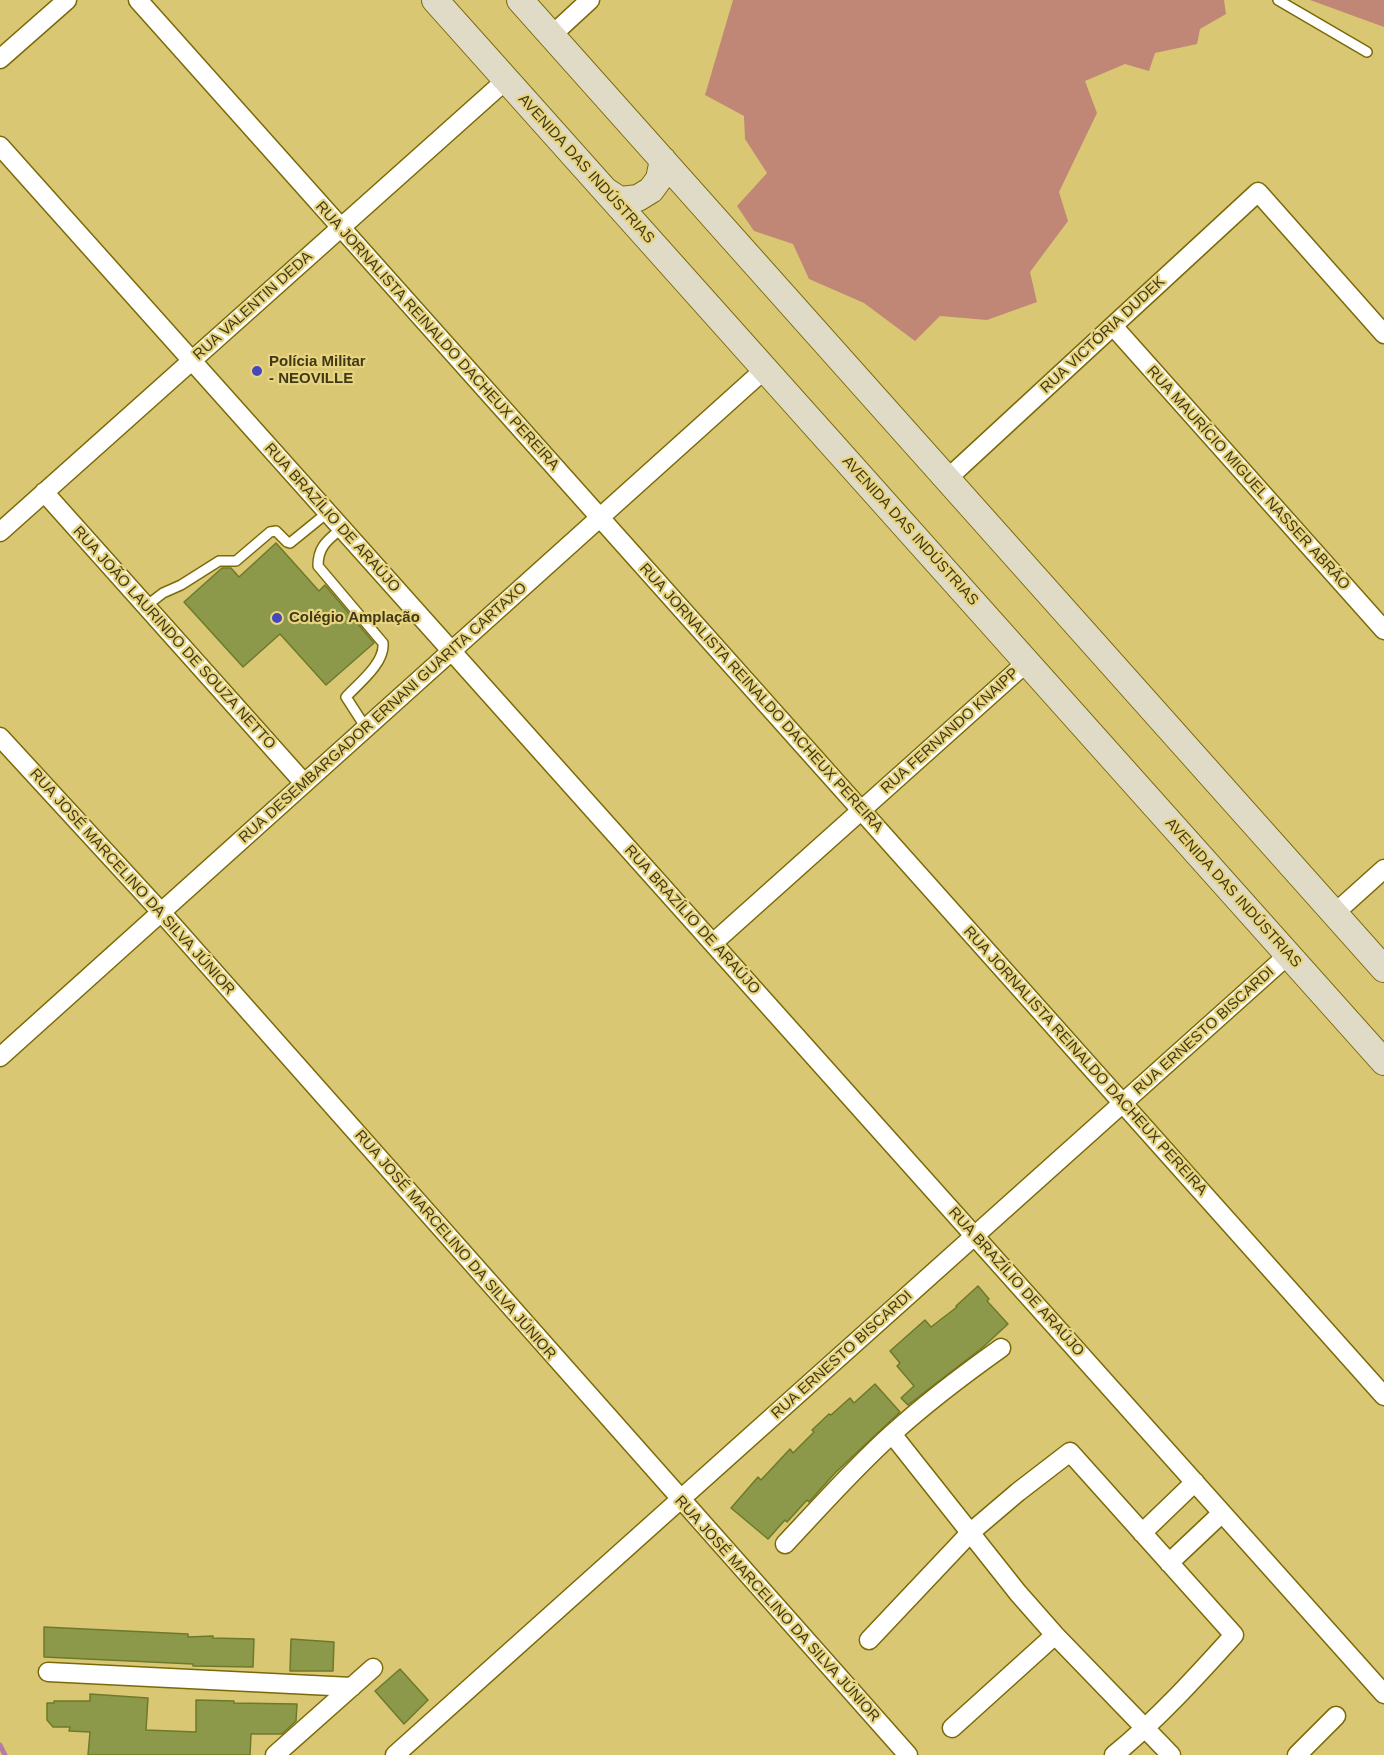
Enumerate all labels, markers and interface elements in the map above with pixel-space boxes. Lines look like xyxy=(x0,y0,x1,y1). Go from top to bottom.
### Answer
street label: AVENIDA DAS INDÚSTRIAS xyxy=(514,91,658,247)
street label: RUA JORNALISTA REINALDO DACHEUX PEREIRA xyxy=(311,198,563,474)
street label: RUA VALENTIN DEDA xyxy=(190,248,316,364)
street label: RUA VICTÓRIA DUDEK xyxy=(1037,273,1169,397)
place label: Polícia Militar - NEOVILLE xyxy=(269,353,366,388)
street label: RUA MAURÍCIO MIGUEL NASSER ABRÃO xyxy=(1143,362,1353,594)
marker: Polícia Militar - NEOVILLE xyxy=(250,364,264,378)
street label: RUA BRAZÍLIO DE ARAÚJO xyxy=(260,440,404,596)
street label: AVENIDA DAS INDÚSTRIAS xyxy=(838,453,982,609)
street label: RUA JOÃO LAURINDO DE SOUZA NETTO xyxy=(69,523,279,753)
street label: RUA JORNALISTA REINALDO DACHEUX PEREIRA xyxy=(635,560,887,836)
street label: RUA DESEMBARGADOR ERNANI GUARITA CARTAXO xyxy=(235,579,531,847)
place label: Colégio Amplação xyxy=(289,609,420,627)
marker: Colégio Amplação xyxy=(270,611,284,625)
street label: RUA FERNANDO KNAIPP xyxy=(877,664,1023,798)
street label: RUA JOSÉ MARCELINO DA SILVA JÚNIOR xyxy=(26,765,238,999)
street label: AVENIDA DAS INDÚSTRIAS xyxy=(1161,815,1305,971)
street label: RUA BRAZÍLIO DE ARAÚJO xyxy=(620,842,764,998)
street label: RUA JORNALISTA REINALDO DACHEUX PEREIRA xyxy=(959,923,1211,1199)
street label: RUA ERNESTO BISCARDI xyxy=(1130,963,1278,1099)
street label: RUA JOSÉ MARCELINO DA SILVA JÚNIOR xyxy=(351,1127,559,1363)
street label: RUA BRAZÍLIO DE ARAÚJO xyxy=(944,1204,1088,1360)
street label: RUA ERNESTO BISCARDI xyxy=(768,1287,916,1423)
street label: RUA JOSÉ MARCELINO DA SILVA JÚNIOR xyxy=(671,1492,883,1726)

